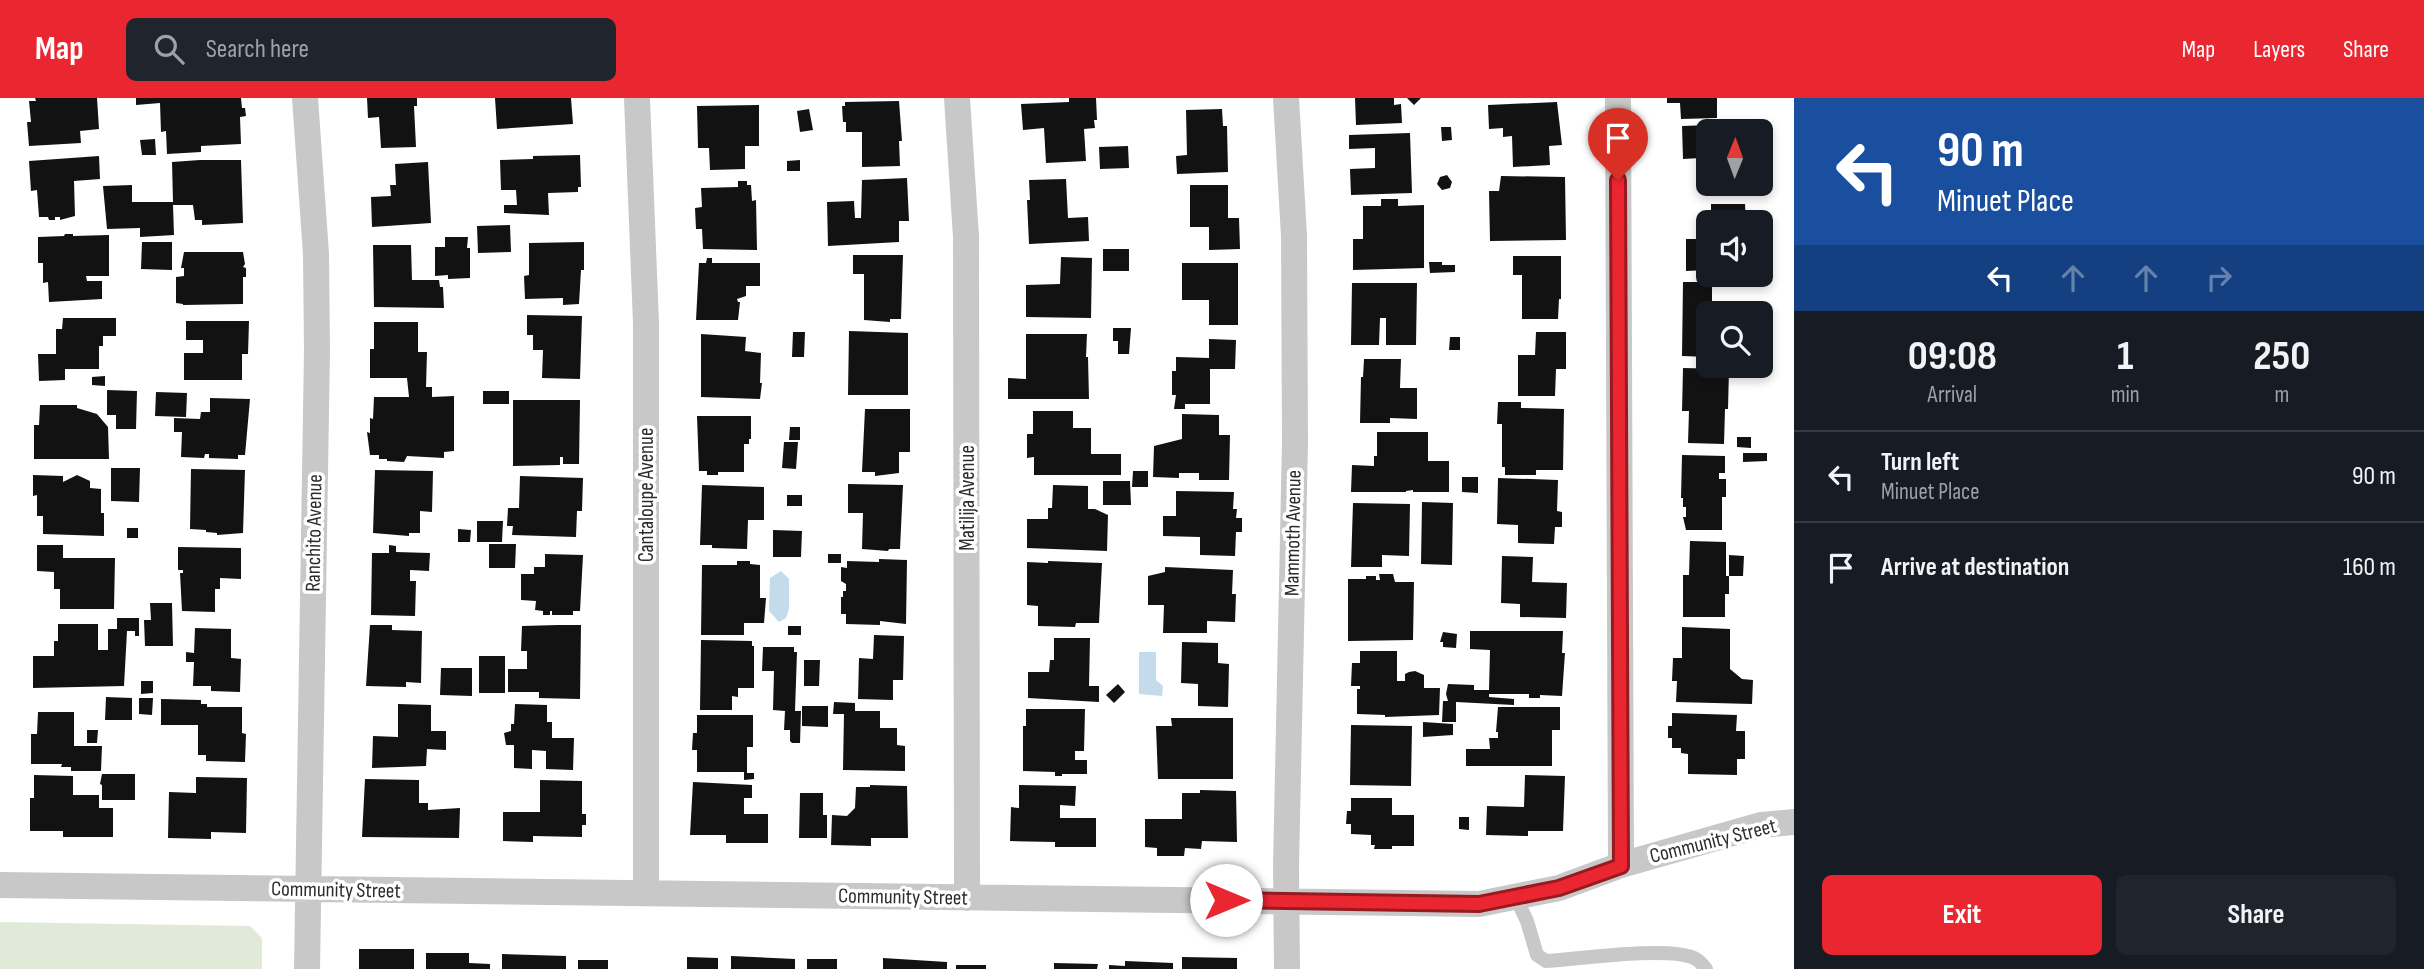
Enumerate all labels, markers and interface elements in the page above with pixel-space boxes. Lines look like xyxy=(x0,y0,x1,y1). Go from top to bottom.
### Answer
search box xyxy=(126,18,616,81)
text: Map xyxy=(35,29,84,69)
icon: search xyxy=(150,30,188,68)
text: Search here xyxy=(206,34,309,65)
text: Map xyxy=(2182,35,2215,64)
text: Layers xyxy=(2253,35,2305,64)
text: Share xyxy=(2343,35,2389,64)
pin xyxy=(1588,108,1648,180)
icon: arrive xyxy=(1599,119,1637,157)
north arrow xyxy=(1696,119,1773,196)
map controls xyxy=(1696,119,1773,378)
text: 90 m xyxy=(1937,122,2024,181)
icon: left xyxy=(1822,126,1913,217)
text: Minuet Place xyxy=(1937,182,2074,221)
button: sound xyxy=(1696,210,1773,287)
icon: left xyxy=(1981,259,2019,297)
icon: ahead xyxy=(2054,259,2092,297)
icon: ahead xyxy=(2127,259,2165,297)
icon: right xyxy=(2200,259,2238,297)
button: search xyxy=(1696,301,1773,378)
text: 09:08 xyxy=(1908,331,1997,382)
text: 1 xyxy=(2117,331,2133,382)
text: 250 xyxy=(2253,331,2310,382)
text: Arrival xyxy=(1928,381,1977,409)
text: min xyxy=(2111,381,2140,409)
text: m xyxy=(2274,381,2289,409)
street label: Cantaloupe Avenue xyxy=(634,428,659,562)
street label: Matilija Avenue xyxy=(955,445,980,551)
text: Turn left xyxy=(1881,447,1959,478)
icon: left xyxy=(1822,458,1860,496)
text: 90 m xyxy=(2352,461,2396,492)
street label: Mammoth Avenue xyxy=(1279,470,1307,596)
street label: Ranchito Avenue xyxy=(300,474,328,592)
text: Minuet Place xyxy=(1881,478,1979,506)
icon: arrive xyxy=(1822,549,1860,587)
text: Arrive at destination xyxy=(1881,552,2069,583)
text: 160 m xyxy=(2343,552,2396,583)
street label: Community Street xyxy=(1647,813,1779,869)
position arrow xyxy=(1189,863,1263,937)
button: Exit xyxy=(1822,875,2102,955)
button: Share xyxy=(2116,875,2396,955)
street label: Community Street xyxy=(271,876,401,904)
street label: Community Street xyxy=(838,883,968,911)

